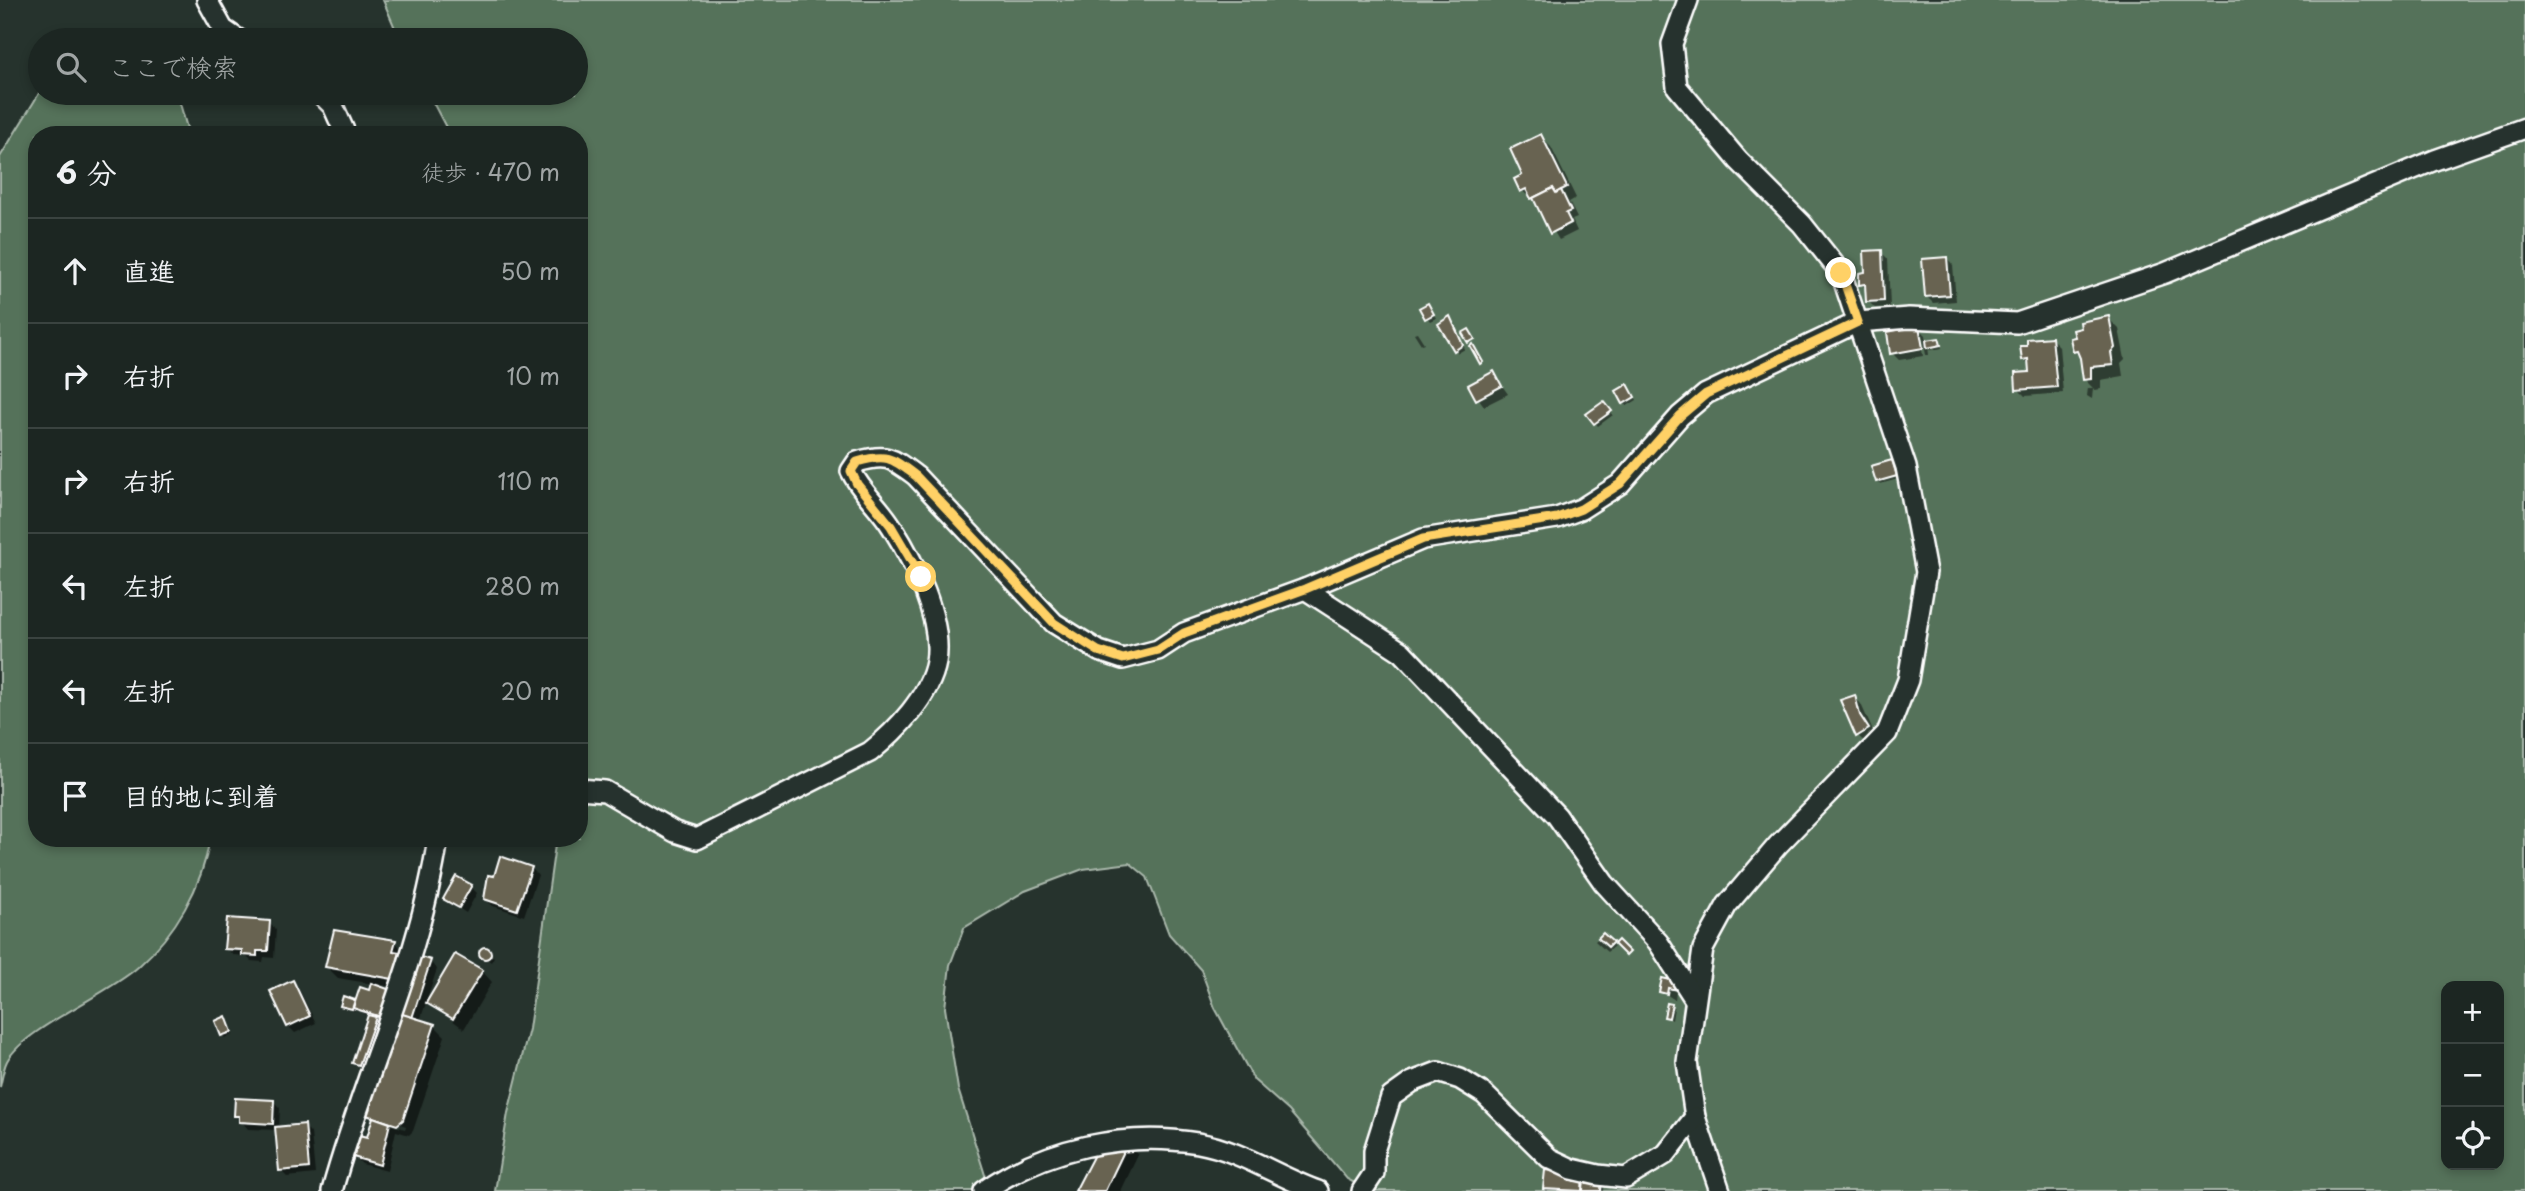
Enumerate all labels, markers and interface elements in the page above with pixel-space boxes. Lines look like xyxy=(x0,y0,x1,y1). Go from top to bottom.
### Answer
search box xyxy=(28,28,588,105)
text: ここで検索 xyxy=(108,47,238,86)
icon: search xyxy=(52,48,90,86)
text: 6 分 xyxy=(56,149,117,194)
text: 徒歩 · 470 m xyxy=(421,154,560,189)
text: 直進 xyxy=(123,251,175,290)
icon: ahead xyxy=(56,252,94,290)
text: 50 m xyxy=(500,253,560,288)
route end xyxy=(1825,257,1856,288)
text: 右折 xyxy=(123,356,175,395)
icon: right xyxy=(56,357,94,395)
text: 10 m xyxy=(506,358,560,393)
text: 右折 xyxy=(123,461,175,500)
icon: right xyxy=(56,462,94,500)
text: 110 m xyxy=(498,463,560,498)
route start xyxy=(905,561,936,592)
text: 左折 xyxy=(123,566,175,605)
icon: left xyxy=(56,567,94,605)
text: 280 m xyxy=(485,568,560,603)
text: 左折 xyxy=(123,671,175,710)
icon: left xyxy=(56,672,94,710)
text: 20 m xyxy=(501,673,560,708)
text: 目的地に到着 xyxy=(123,776,279,815)
icon: arrive xyxy=(56,777,94,815)
map controls xyxy=(2441,981,2504,1170)
button: + xyxy=(2441,981,2504,1044)
button: − xyxy=(2441,1044,2504,1107)
button: locate xyxy=(2441,1107,2504,1170)

